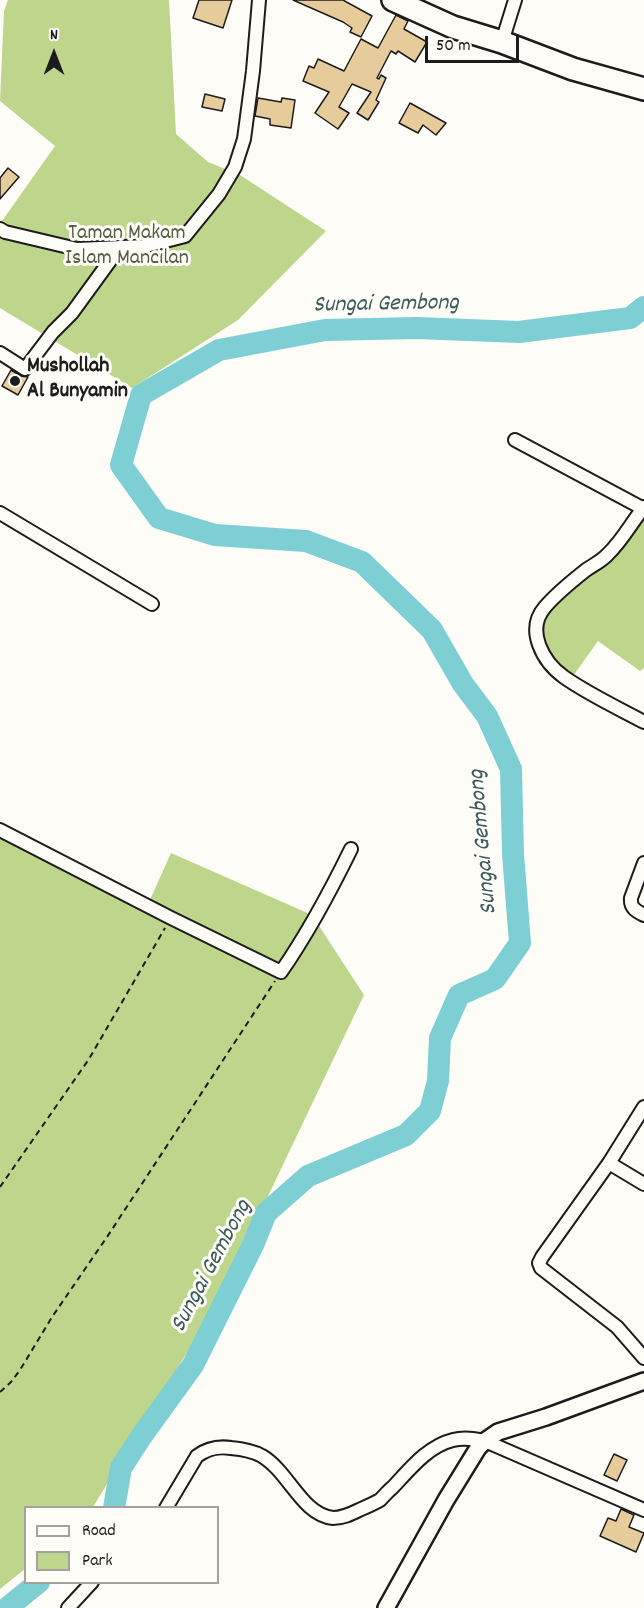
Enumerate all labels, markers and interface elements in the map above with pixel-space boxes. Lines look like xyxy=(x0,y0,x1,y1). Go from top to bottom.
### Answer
north arrow xyxy=(24,24,84,84)
text: N xyxy=(50,24,58,47)
scale bar xyxy=(428,24,522,62)
text: 50 m xyxy=(436,34,471,59)
park label: Taman Makam Islam Mancilan xyxy=(65,222,189,274)
water label: Sungai Gembong xyxy=(313,290,459,322)
place label: Mushollah Al Bunyamin xyxy=(27,355,128,406)
marker: Mushollah Al Bunyamin xyxy=(8,374,22,388)
water label: Sungai Gembong xyxy=(464,768,506,916)
water label: Sungai Gembong xyxy=(166,1196,260,1338)
legend xyxy=(24,1506,219,1584)
text: Road xyxy=(82,1519,116,1544)
text: Park xyxy=(82,1549,113,1574)

